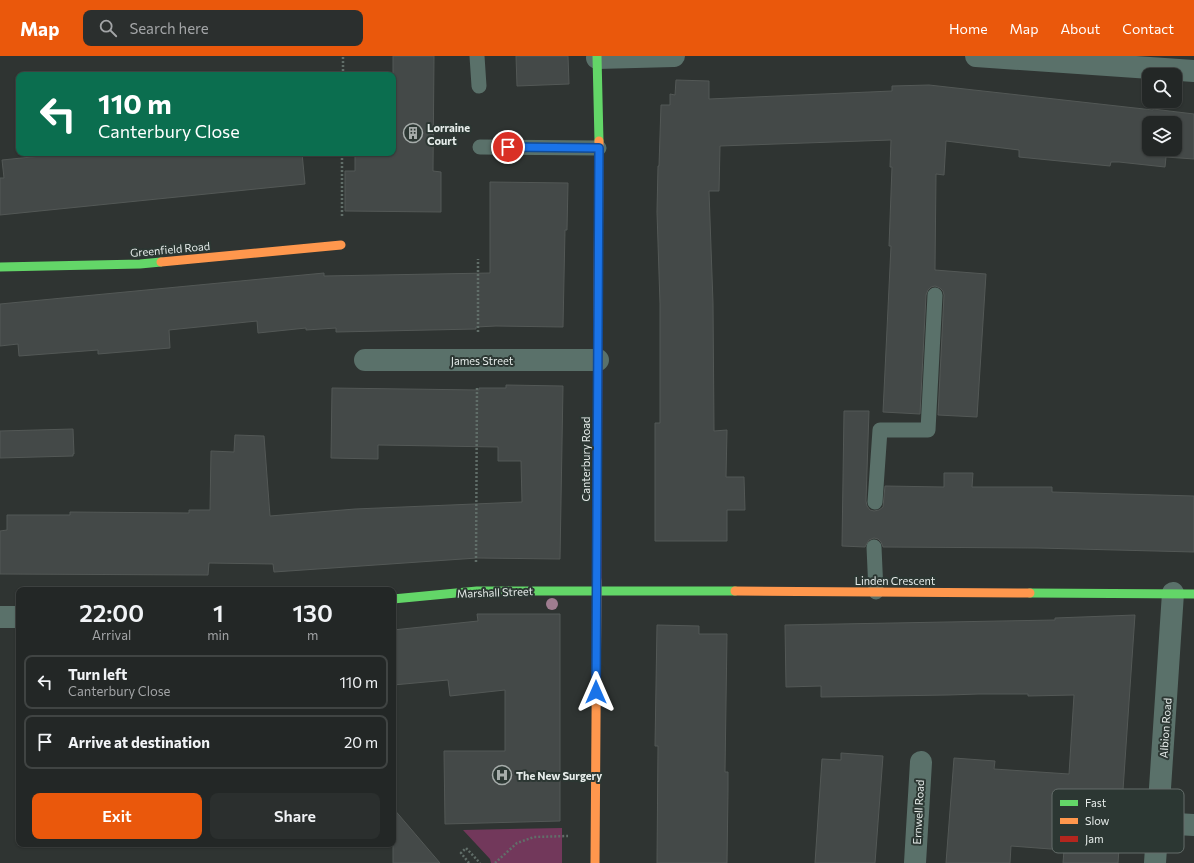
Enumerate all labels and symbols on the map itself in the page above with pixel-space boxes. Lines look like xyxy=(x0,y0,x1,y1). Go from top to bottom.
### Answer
place label: Lorraine Court xyxy=(427,121,470,147)
building icon: Lorraine Court xyxy=(402,122,424,144)
pin xyxy=(491,130,525,164)
street label: Greenfield Road xyxy=(130,239,210,259)
street label: James Street xyxy=(451,354,514,368)
street label: Canterbury Road xyxy=(579,417,592,501)
street label: Linden Crescent xyxy=(855,574,936,587)
street label: Marshall Street xyxy=(457,584,534,600)
position arrow xyxy=(575,671,617,713)
street label: Albion Road xyxy=(1156,697,1174,759)
hospital icon: The New Surgery xyxy=(491,764,513,786)
place label: The New Surgery xyxy=(516,769,602,782)
street label: Ernwell Road xyxy=(910,779,926,845)
legend xyxy=(1052,789,1184,853)
text: Fast xyxy=(1085,796,1107,809)
text: Slow xyxy=(1085,814,1110,827)
text: Jam xyxy=(1085,832,1104,846)

